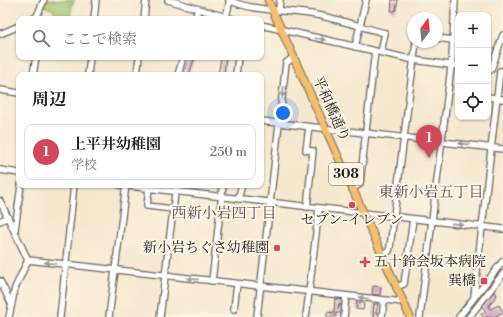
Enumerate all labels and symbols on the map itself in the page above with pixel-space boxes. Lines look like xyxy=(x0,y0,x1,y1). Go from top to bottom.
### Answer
north arrow xyxy=(407,12,443,48)
one-way arrow xyxy=(314,36,326,42)
street label: 平和橋通り xyxy=(309,73,353,145)
one-way arrow xyxy=(280,86,286,98)
your location xyxy=(273,103,293,123)
pin: 1 xyxy=(416,125,442,158)
one-way arrow xyxy=(458,141,470,148)
road number: 308 xyxy=(329,163,363,185)
district label: 東新小岩五丁目 xyxy=(378,183,484,202)
marker: セブン-イレブン xyxy=(347,200,357,210)
district label: 西新小岩四丁目 xyxy=(171,204,277,223)
place label: セブン-イレブン xyxy=(301,211,403,229)
one-way arrow xyxy=(451,221,464,227)
place label: 新小岩ちぐさ幼稚園 xyxy=(143,239,269,257)
marker: 新小岩ちぐさ幼稚園 xyxy=(272,243,282,253)
place label: 五十鈴会坂本病院 xyxy=(374,253,486,271)
marker: 五十鈴会坂本病院 xyxy=(359,256,371,268)
one-way arrow xyxy=(44,259,56,266)
place label: 巽橋 xyxy=(448,272,476,290)
one-way arrow xyxy=(187,276,199,282)
marker: 巽橋 xyxy=(479,276,489,286)
one-way arrow xyxy=(358,295,370,302)

